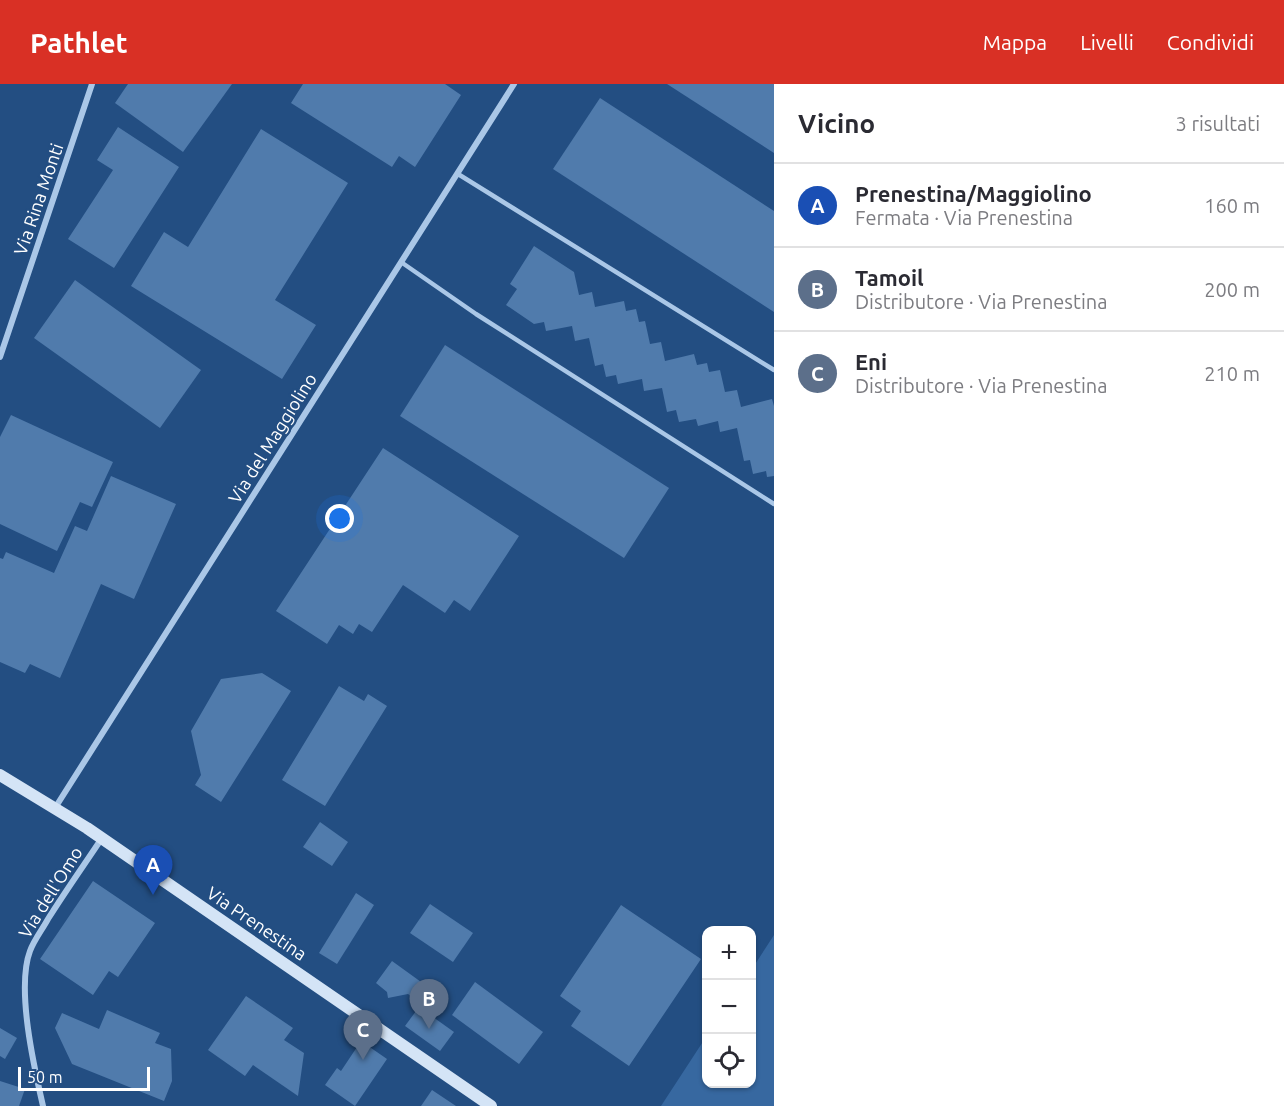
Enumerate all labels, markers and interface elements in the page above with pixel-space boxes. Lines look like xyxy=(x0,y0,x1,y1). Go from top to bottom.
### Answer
text: Pathlet xyxy=(30,27,128,58)
text: Mappa xyxy=(983,30,1047,54)
text: Livelli xyxy=(1080,30,1134,54)
text: Condividi xyxy=(1167,30,1254,54)
text: Vicino xyxy=(798,109,875,138)
text: 3 risultati xyxy=(1176,112,1260,135)
street label: Via Rina Monti xyxy=(10,140,66,258)
text: Prenestina/Maggiolino xyxy=(855,181,1092,206)
text: A xyxy=(810,194,825,217)
text: 160 m xyxy=(1204,194,1260,217)
text: Fermata · Via Prenestina xyxy=(855,206,1073,229)
text: Tamoil xyxy=(855,265,924,290)
text: B xyxy=(811,278,824,301)
text: 200 m xyxy=(1204,278,1260,301)
text: Distributore · Via Prenestina xyxy=(855,290,1107,313)
text: Eni xyxy=(855,349,887,374)
text: C xyxy=(811,362,824,385)
text: 210 m xyxy=(1204,362,1260,385)
street label: Via del Maggiolino xyxy=(224,369,320,507)
text: Distributore · Via Prenestina xyxy=(855,374,1107,397)
your location xyxy=(325,504,354,533)
street label: Via dell'Omo xyxy=(14,843,86,941)
pin: A xyxy=(134,846,172,895)
street label: Via Prenestina xyxy=(203,882,311,964)
map controls xyxy=(702,926,756,1088)
button: + xyxy=(702,926,756,980)
pin: B xyxy=(410,980,448,1029)
button: − xyxy=(702,980,756,1034)
pin: C xyxy=(344,1010,382,1060)
button: locate xyxy=(702,1034,756,1088)
scale bar xyxy=(18,1064,150,1092)
text: 50 m xyxy=(27,1068,63,1086)

